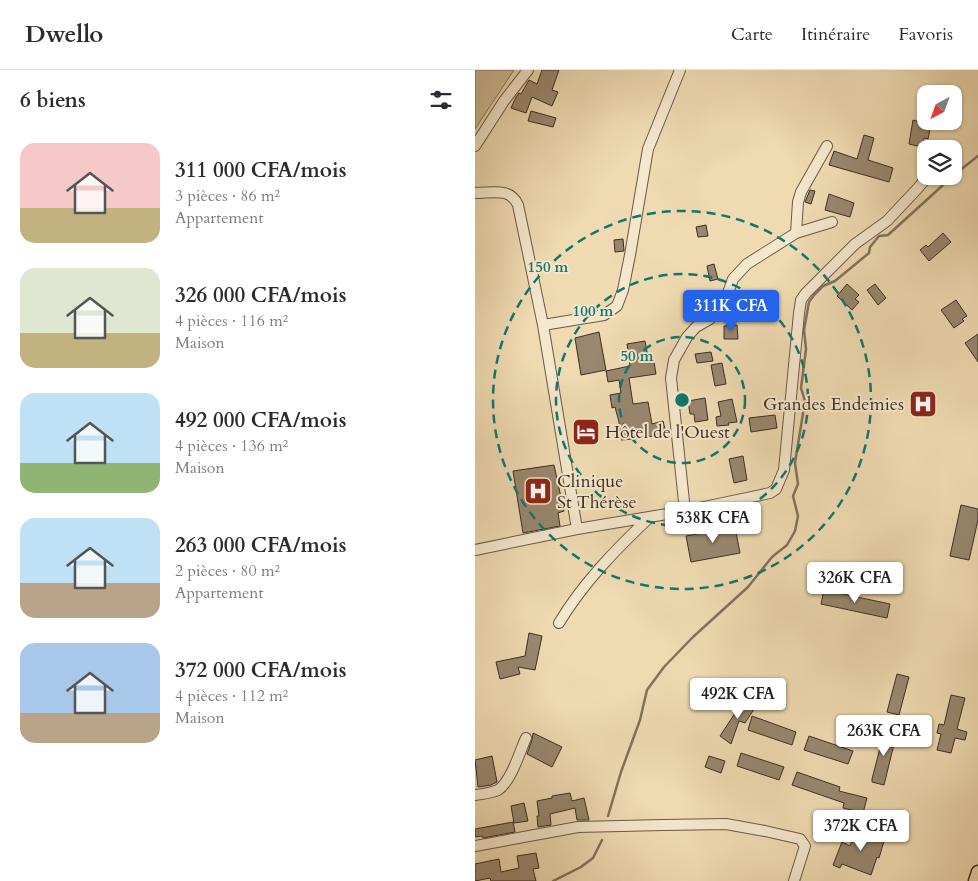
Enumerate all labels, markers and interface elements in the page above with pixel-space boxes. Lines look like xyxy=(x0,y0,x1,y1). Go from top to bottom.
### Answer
text: Dwello xyxy=(25,18,103,51)
text: Carte xyxy=(731,22,773,47)
text: Itinéraire xyxy=(801,22,870,47)
text: Favoris xyxy=(898,22,953,47)
north arrow xyxy=(917,85,963,130)
map controls xyxy=(917,85,962,185)
text: 6 biens xyxy=(20,86,86,115)
icon: filters xyxy=(427,86,455,114)
button: layers xyxy=(917,140,962,185)
text: 311 000 CFA/mois xyxy=(175,156,346,185)
icon: home xyxy=(60,163,120,223)
text: 3 pièces · 86 m² xyxy=(175,185,280,207)
text: Appartement xyxy=(175,207,263,229)
text: 150 m xyxy=(528,257,569,277)
text: 326 000 CFA/mois xyxy=(175,281,346,310)
icon: home xyxy=(60,288,120,348)
pin: 311K CFA xyxy=(679,290,783,332)
text: 311K CFA xyxy=(694,295,768,317)
text: 100 m xyxy=(573,301,614,321)
text: 4 pièces · 116 m² xyxy=(175,310,288,332)
text: Maison xyxy=(175,332,225,354)
text: 50 m xyxy=(620,346,654,366)
hospital icon: Grandes Endemies xyxy=(908,389,938,419)
centre of rings xyxy=(673,391,691,409)
place label: Grandes Endemies xyxy=(763,392,904,417)
text: 492 000 CFA/mois xyxy=(175,406,346,435)
icon: home xyxy=(60,413,120,473)
hotel icon: Hôtel de l'Ouest xyxy=(571,417,601,447)
place label: Hôtel de l'Ouest xyxy=(605,420,730,445)
text: 4 pièces · 136 m² xyxy=(175,435,288,457)
text: Maison xyxy=(175,457,225,479)
place label: Clinique St Thérèse xyxy=(557,469,637,515)
hospital icon: Clinique St Thérèse xyxy=(523,476,553,506)
pin: 538K CFA xyxy=(661,502,765,544)
text: 538K CFA xyxy=(676,507,750,529)
text: 263 000 CFA/mois xyxy=(175,531,346,560)
icon: home xyxy=(60,538,120,598)
text: 2 pièces · 80 m² xyxy=(175,560,280,582)
pin: 326K CFA xyxy=(803,562,907,604)
text: 326K CFA xyxy=(818,567,892,589)
text: Appartement xyxy=(175,582,263,604)
text: 372 000 CFA/mois xyxy=(175,656,346,685)
icon: home xyxy=(60,663,120,723)
pin: 492K CFA xyxy=(686,678,790,720)
text: 492K CFA xyxy=(701,683,775,705)
text: 4 pièces · 112 m² xyxy=(175,685,288,707)
text: Maison xyxy=(175,707,225,729)
pin: 263K CFA xyxy=(832,714,936,757)
text: 263K CFA xyxy=(847,720,921,742)
pin: 372K CFA xyxy=(809,810,913,852)
text: 372K CFA xyxy=(824,815,898,837)

